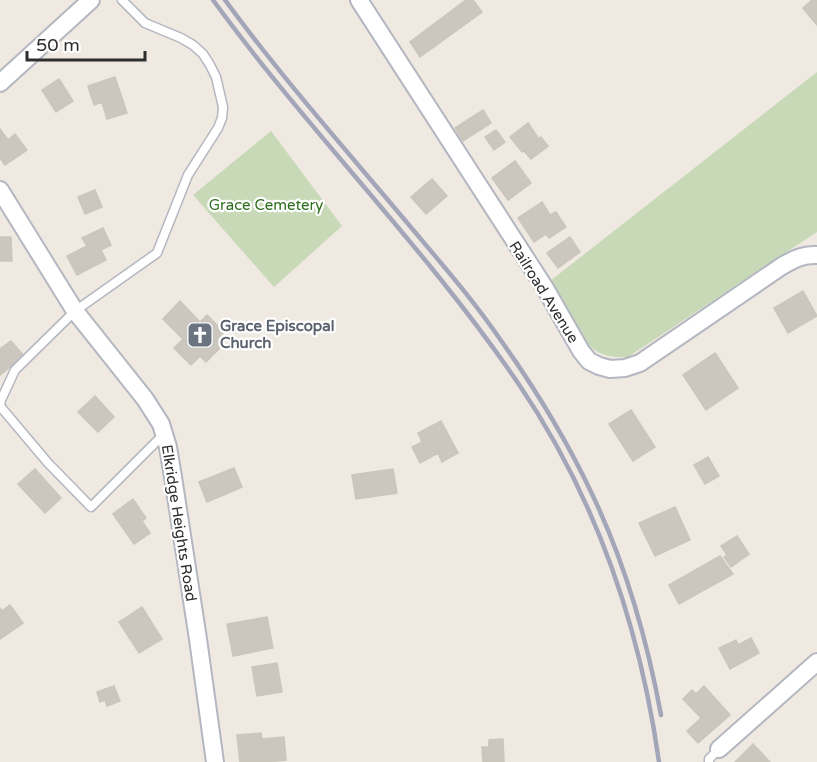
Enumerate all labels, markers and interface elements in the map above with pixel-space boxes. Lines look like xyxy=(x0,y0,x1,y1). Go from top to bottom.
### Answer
scale bar xyxy=(27,24,146,62)
text: 50 m xyxy=(36,34,80,56)
park label: Grace Cemetery xyxy=(209,196,323,214)
street label: Railroad Avenue xyxy=(505,238,583,346)
place label: Grace Episcopal Church xyxy=(220,317,334,352)
church icon: Grace Episcopal Church xyxy=(185,320,215,350)
street label: Elkridge Heights Road xyxy=(158,443,200,603)

